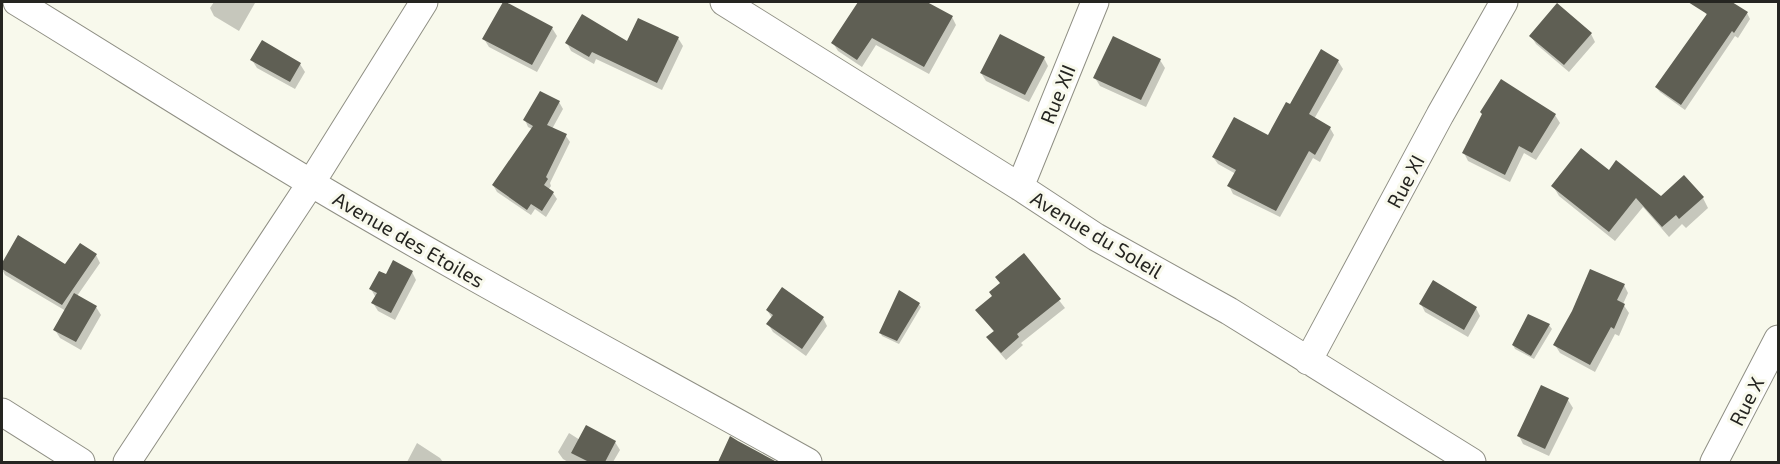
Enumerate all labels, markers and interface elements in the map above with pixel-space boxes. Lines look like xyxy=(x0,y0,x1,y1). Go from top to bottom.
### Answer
street label: Rue XII xyxy=(1034,61,1080,127)
street label: Rue XI xyxy=(1381,150,1429,212)
street label: Avenue du Soleil xyxy=(1027,185,1167,283)
street label: Avenue des Etoiles xyxy=(329,186,489,292)
street label: Rue X xyxy=(1724,373,1768,429)

